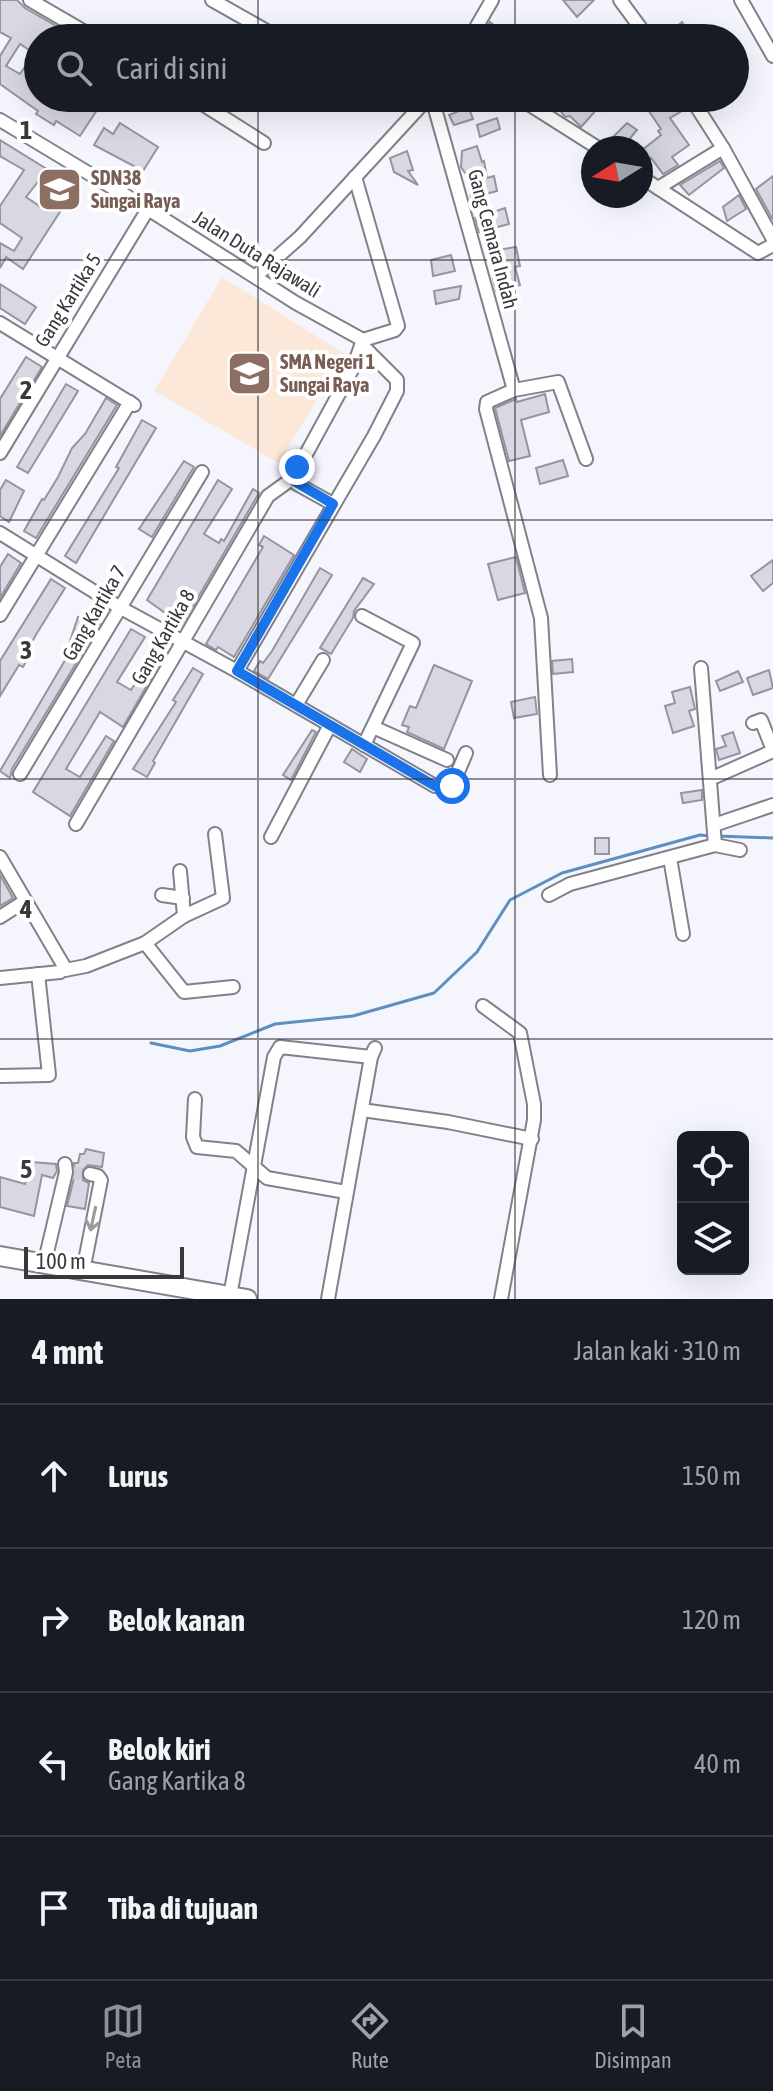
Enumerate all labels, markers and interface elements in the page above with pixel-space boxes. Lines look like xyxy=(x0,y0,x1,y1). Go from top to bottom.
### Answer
search box xyxy=(24,24,749,112)
icon: search xyxy=(52,46,96,90)
text: Cari di sini xyxy=(116,51,227,85)
text: 1 xyxy=(20,115,32,145)
north arrow xyxy=(581,136,653,208)
school or university icon: SDN38 Sungai Raya xyxy=(36,165,84,213)
place label: SDN38 Sungai Raya xyxy=(91,166,180,212)
street label: Gang Cemara Indah xyxy=(464,167,523,311)
street label: Jalan Duta Rajawali xyxy=(189,205,325,302)
street label: Gang Kartika 5 xyxy=(30,249,105,351)
school or university icon: SMA Negeri 1 Sungai Raya xyxy=(225,349,273,397)
place label: SMA Negeri 1 Sungai Raya xyxy=(280,350,375,396)
text: 2 xyxy=(20,375,32,405)
route end xyxy=(279,449,315,485)
street label: Gang Kartika 7 xyxy=(57,561,130,664)
street label: Gang Kartika 8 xyxy=(126,585,199,688)
text: 3 xyxy=(20,635,32,665)
route start xyxy=(434,768,470,804)
text: 4 xyxy=(19,894,32,924)
map controls xyxy=(677,1131,749,1275)
button: locate xyxy=(677,1131,749,1203)
text: 5 xyxy=(20,1154,32,1184)
button: layers xyxy=(677,1203,749,1275)
one-way arrow xyxy=(85,1206,100,1232)
scale bar xyxy=(24,1243,184,1279)
text: 100 m xyxy=(36,1248,86,1274)
text: 4 mnt xyxy=(32,1332,103,1371)
text: Jalan kaki · 310 m xyxy=(574,1336,741,1366)
icon: ahead xyxy=(32,1454,76,1498)
text: Lurus xyxy=(108,1459,168,1493)
text: 150 m xyxy=(682,1461,741,1491)
icon: right xyxy=(32,1598,76,1642)
text: Belok kanan xyxy=(108,1603,245,1637)
text: 120 m xyxy=(682,1605,741,1635)
text: Belok kiri xyxy=(108,1732,211,1766)
icon: left xyxy=(32,1742,76,1786)
text: 40 m xyxy=(694,1749,741,1779)
text: Gang Kartika 8 xyxy=(108,1766,246,1796)
icon: arrive xyxy=(32,1886,76,1930)
text: Tiba di tujuan xyxy=(108,1891,258,1925)
tab: Peta xyxy=(101,1999,145,2073)
tab: Rute xyxy=(348,1999,392,2073)
tab: Disimpan xyxy=(594,1999,672,2073)

